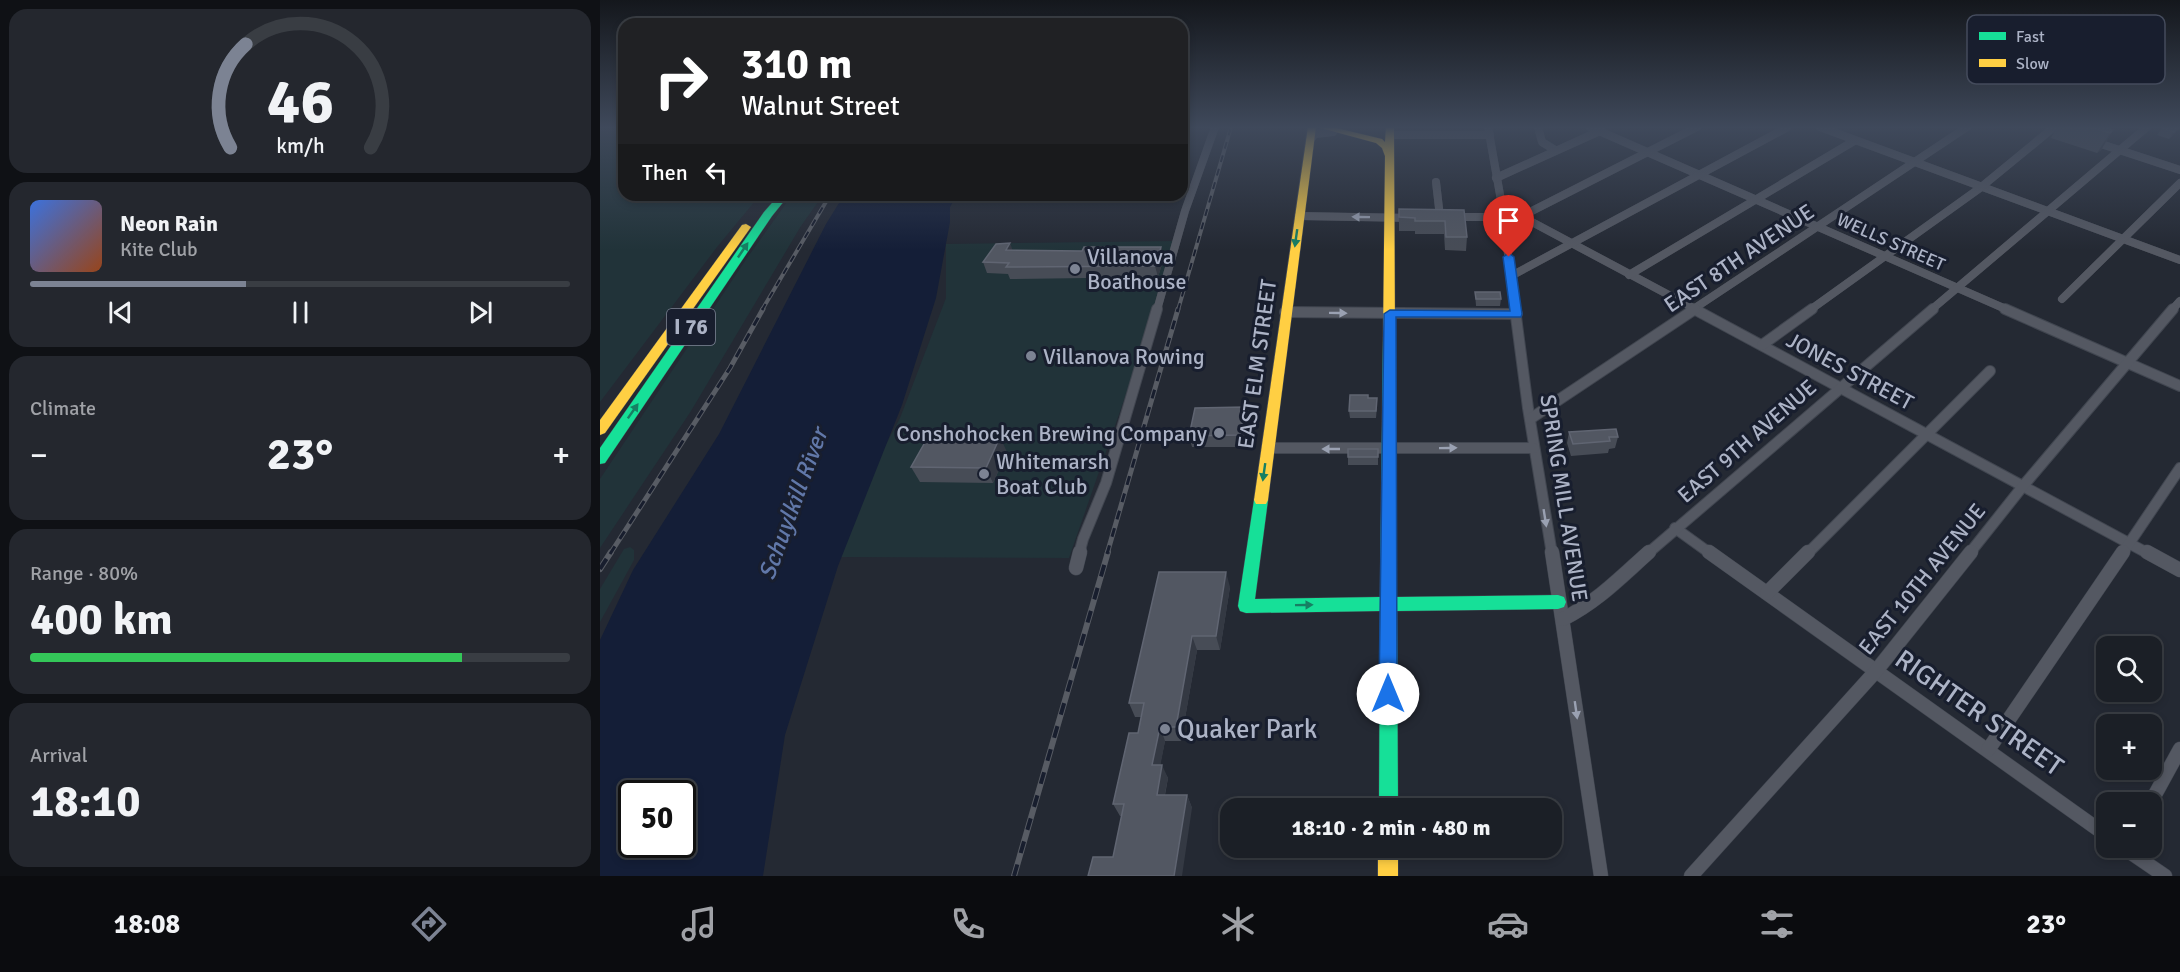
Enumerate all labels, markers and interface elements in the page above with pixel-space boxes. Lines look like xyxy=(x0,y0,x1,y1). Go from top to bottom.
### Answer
legend xyxy=(1967,15,2165,84)
text: Fast xyxy=(2016,27,2045,47)
text: 310 m xyxy=(741,39,852,90)
icon: right xyxy=(642,42,720,120)
text: Slow xyxy=(2016,54,2050,74)
text: 46 xyxy=(266,63,334,140)
text: Walnut Street xyxy=(741,90,900,123)
text: km/h xyxy=(276,134,324,160)
icon: left xyxy=(700,156,733,189)
text: Then xyxy=(642,159,688,186)
pin xyxy=(1483,195,1534,257)
street label: EAST 8TH AVENUE xyxy=(1659,198,1819,318)
icon: arrive xyxy=(1492,204,1525,237)
street label: WELLS STREET xyxy=(1833,208,1949,276)
text: Neon Rain xyxy=(120,210,218,237)
one-way arrow xyxy=(1351,212,1370,222)
one-way arrow xyxy=(1291,228,1300,247)
text: Kite Club xyxy=(120,237,198,262)
one-way arrow xyxy=(738,242,749,259)
place label: Villanova Boathouse xyxy=(1087,243,1186,295)
marker: Villanova Boathouse xyxy=(1068,262,1082,276)
street label: EAST ELM STREET xyxy=(1232,277,1282,451)
icon: previous xyxy=(104,296,137,329)
icon: pause xyxy=(284,296,317,329)
icon: next xyxy=(464,296,497,329)
one-way arrow xyxy=(1328,308,1347,318)
road number: I 76 xyxy=(667,309,715,345)
street label: JONES STREET xyxy=(1782,326,1918,416)
place label: Villanova Rowing xyxy=(1043,343,1205,370)
marker: Villanova Rowing xyxy=(1024,349,1038,363)
street label: EAST 9TH AVENUE xyxy=(1672,373,1822,509)
street label: SPRING MILL AVENUE xyxy=(1534,392,1594,604)
text: Climate xyxy=(30,396,96,421)
one-way arrow xyxy=(627,404,639,420)
place label: Conshohocken Brewing Company xyxy=(896,420,1208,447)
water label: Schuylkill River xyxy=(752,421,835,584)
marker: Conshohocken Brewing Company xyxy=(1212,426,1226,440)
text: 23° xyxy=(267,427,333,482)
text: − xyxy=(30,435,48,476)
text: + xyxy=(552,435,570,476)
one-way arrow xyxy=(1321,444,1340,454)
one-way arrow xyxy=(1438,444,1457,453)
place label: Whitemarsh Boat Club xyxy=(996,448,1109,500)
one-way arrow xyxy=(1259,463,1268,482)
marker: Whitemarsh Boat Club xyxy=(977,467,991,481)
street label: EAST 10TH AVENUE xyxy=(1853,498,1991,660)
one-way arrow xyxy=(1541,508,1550,527)
text: Range · 80% xyxy=(30,561,138,586)
text: 400 km xyxy=(30,592,173,647)
one-way arrow xyxy=(1295,600,1314,610)
map controls xyxy=(2096,636,2162,858)
button: search xyxy=(2096,636,2162,702)
street label: RIGHTER STREET xyxy=(1888,643,2070,784)
position arrow xyxy=(1356,662,1420,726)
one-way arrow xyxy=(1572,701,1581,720)
place label: Quaker Park xyxy=(1177,713,1318,746)
button: + xyxy=(2096,714,2162,780)
marker: Quaker Park xyxy=(1158,722,1172,736)
text: Arrival xyxy=(30,743,88,768)
text: 18:10 xyxy=(30,774,140,829)
speed limit sign: 50 xyxy=(618,780,696,858)
button: − xyxy=(2096,792,2162,858)
text: 18:10 · 2 min · 480 m xyxy=(1291,814,1491,841)
icon: directions xyxy=(408,903,450,945)
icon: music xyxy=(678,903,720,945)
icon: phone xyxy=(947,903,989,945)
icon: climate xyxy=(1217,903,1259,945)
icon: car xyxy=(1487,903,1529,945)
icon: filters xyxy=(1756,903,1798,945)
text: 18:08 xyxy=(114,908,180,941)
text: 23° xyxy=(2026,908,2066,941)

